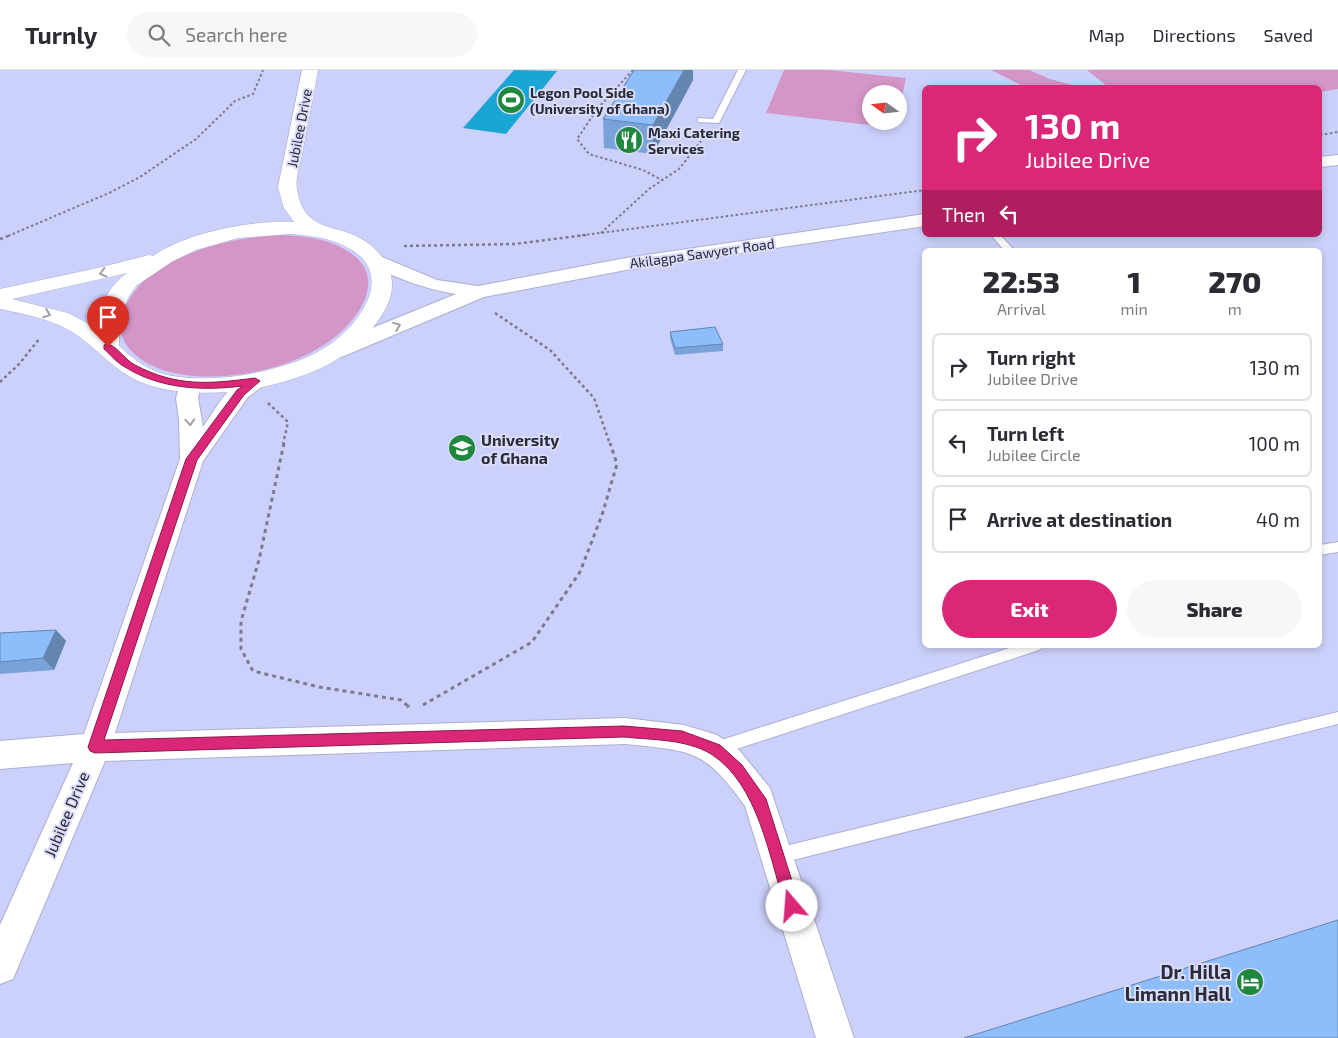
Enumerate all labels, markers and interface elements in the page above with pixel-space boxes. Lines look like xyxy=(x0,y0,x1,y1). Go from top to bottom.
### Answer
search box xyxy=(127,12,477,57)
text: Turnly xyxy=(25,20,97,49)
icon: search xyxy=(145,21,173,49)
text: Search here xyxy=(185,23,287,46)
text: Map xyxy=(1088,24,1125,46)
text: Directions xyxy=(1153,24,1236,46)
text: Saved xyxy=(1264,24,1313,46)
place label: Legon Pool Side (University of Ghana) xyxy=(530,84,669,117)
sports icon: Legon Pool Side (University of Ghana) xyxy=(496,85,526,115)
north arrow xyxy=(862,85,908,130)
map controls xyxy=(862,85,907,130)
street label: Jubilee Drive xyxy=(283,87,315,169)
text: 130 m xyxy=(1025,104,1120,146)
icon: right xyxy=(942,105,1007,170)
place label: Maxi Catering Services xyxy=(648,124,740,157)
restaurant icon: Maxi Catering Services xyxy=(614,125,644,155)
text: Jubilee Drive xyxy=(1025,146,1150,172)
icon: left xyxy=(995,200,1023,228)
text: Then xyxy=(942,203,985,226)
street label: Akilagpa Sawyerr Road xyxy=(628,234,776,272)
text: 22:53 xyxy=(982,263,1060,299)
text: 1 xyxy=(1127,263,1141,299)
text: 270 xyxy=(1208,263,1261,299)
one-way arrow xyxy=(98,267,107,278)
pin xyxy=(87,296,129,347)
text: Arrival xyxy=(997,299,1046,318)
text: min xyxy=(1121,299,1148,318)
text: m xyxy=(1228,299,1242,318)
icon: arrive xyxy=(94,303,122,331)
one-way arrow xyxy=(42,308,51,318)
one-way arrow xyxy=(392,322,401,332)
text: Turn right xyxy=(987,346,1075,369)
icon: right xyxy=(944,353,972,381)
text: 130 m xyxy=(1250,356,1300,379)
text: Jubilee Drive xyxy=(987,369,1078,388)
one-way arrow xyxy=(185,418,196,426)
text: Turn left xyxy=(987,422,1064,445)
icon: left xyxy=(944,429,972,457)
place label: University of Ghana xyxy=(481,430,559,467)
text: 100 m xyxy=(1249,432,1300,455)
school or university icon: University of Ghana xyxy=(447,433,477,463)
text: Jubilee Circle xyxy=(987,445,1081,464)
icon: arrive xyxy=(944,505,972,533)
text: Arrive at destination xyxy=(987,508,1172,531)
text: 40 m xyxy=(1256,508,1300,531)
button: Exit xyxy=(942,580,1117,638)
button: Share xyxy=(1127,580,1302,638)
street label: Jubilee Drive xyxy=(39,768,93,860)
position arrow xyxy=(765,879,817,931)
place label: Dr. Hilla Limann Hall xyxy=(1125,960,1232,1005)
hotel icon: Dr. Hilla Limann Hall xyxy=(1235,967,1265,997)

